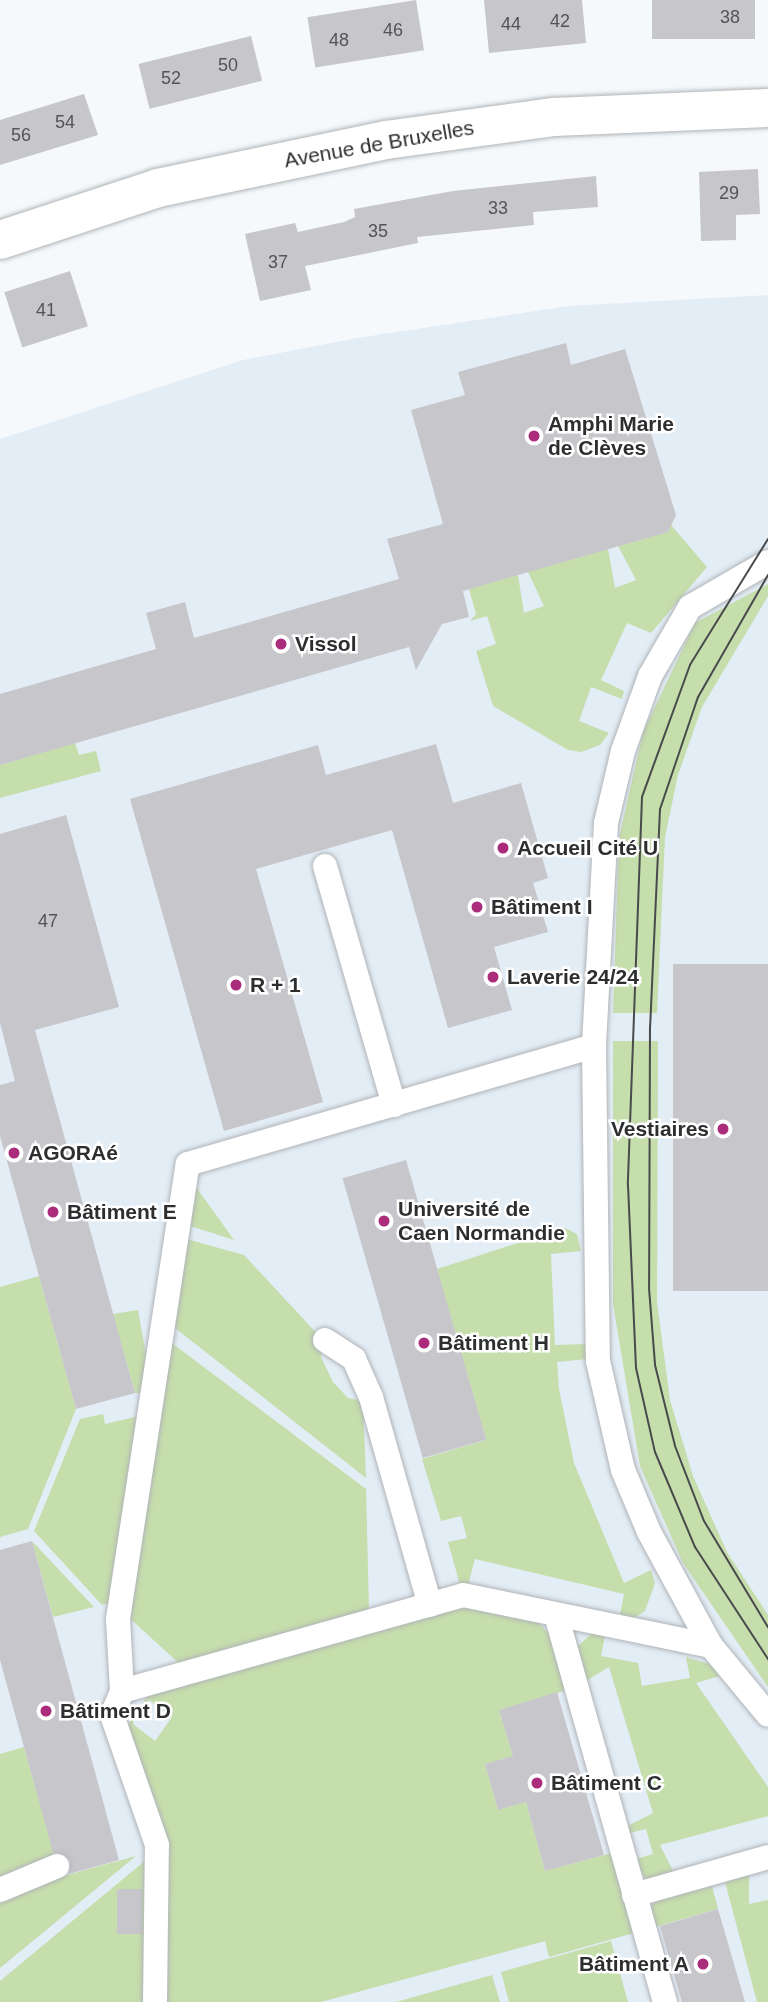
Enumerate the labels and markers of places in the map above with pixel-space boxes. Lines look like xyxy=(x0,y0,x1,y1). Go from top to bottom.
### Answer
place label: Amphi Marie de Clèves xyxy=(548,411,674,461)
marker: Amphi Marie de Clèves xyxy=(526,428,542,444)
place label: Vissol xyxy=(295,631,356,657)
marker: Vissol xyxy=(273,636,289,652)
place label: Accueil Cité U xyxy=(517,835,658,861)
marker: Accueil Cité U xyxy=(495,840,511,856)
place label: Bâtiment I xyxy=(491,894,593,920)
marker: Bâtiment I xyxy=(469,899,485,915)
place label: Laverie 24/24 xyxy=(507,964,639,990)
marker: Laverie 24/24 xyxy=(485,969,501,985)
place label: R + 1 xyxy=(250,972,301,998)
marker: R + 1 xyxy=(228,977,244,993)
place label: Vestiaires xyxy=(611,1116,709,1142)
marker: Vestiaires xyxy=(715,1121,731,1137)
place label: AGORAé xyxy=(28,1140,118,1166)
marker: AGORAé xyxy=(6,1145,22,1161)
place label: Université de Caen Normandie xyxy=(398,1196,565,1246)
place label: Bâtiment E xyxy=(67,1199,177,1225)
marker: Bâtiment E xyxy=(45,1204,61,1220)
marker: Université de Caen Normandie xyxy=(376,1213,392,1229)
place label: Bâtiment H xyxy=(438,1330,549,1356)
marker: Bâtiment H xyxy=(416,1335,432,1351)
place label: Bâtiment D xyxy=(60,1698,171,1724)
marker: Bâtiment D xyxy=(38,1703,54,1719)
place label: Bâtiment C xyxy=(551,1770,662,1796)
marker: Bâtiment C xyxy=(529,1775,545,1791)
place label: Bâtiment A xyxy=(578,1951,689,1977)
marker: Bâtiment A xyxy=(695,1956,711,1972)

